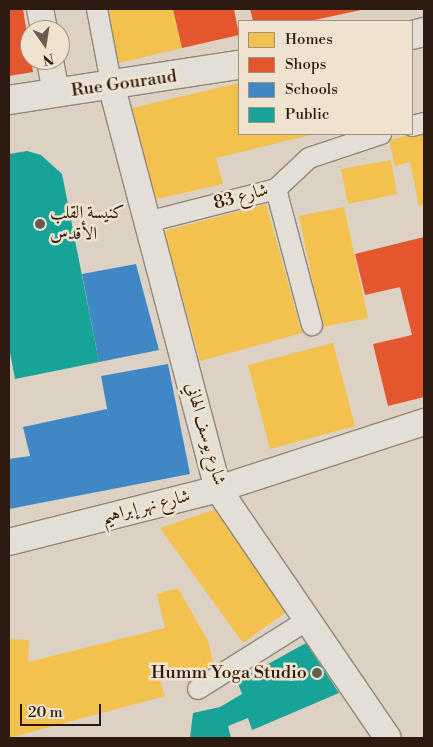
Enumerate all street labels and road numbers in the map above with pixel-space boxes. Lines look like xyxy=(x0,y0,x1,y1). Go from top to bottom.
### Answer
street label: Rue Gouraud xyxy=(70,66,178,102)
street label: شارع 83 xyxy=(211,179,271,215)
street label: شارع يوسف الهاني xyxy=(180,380,230,488)
street label: شارع نهر إبراهيم xyxy=(99,486,193,528)

